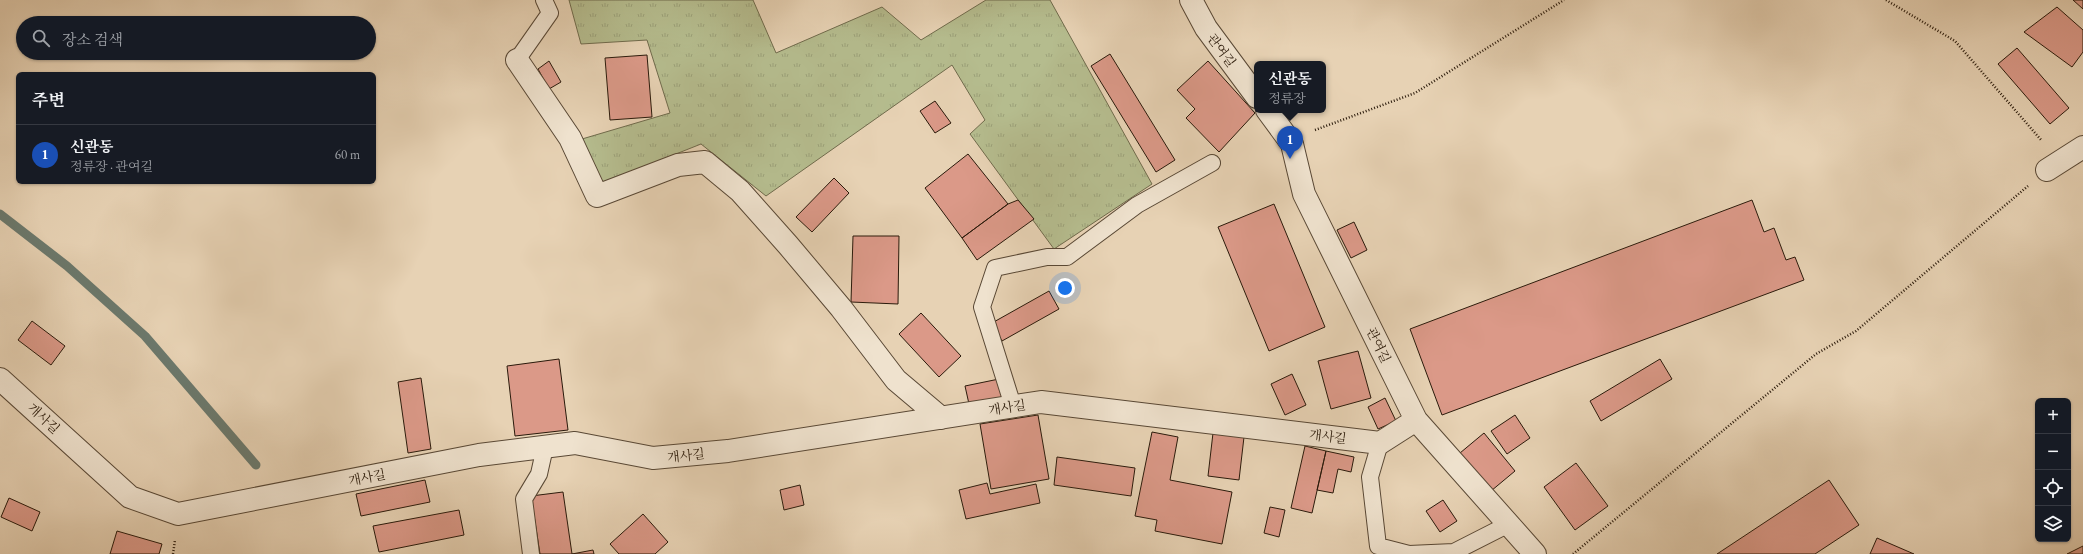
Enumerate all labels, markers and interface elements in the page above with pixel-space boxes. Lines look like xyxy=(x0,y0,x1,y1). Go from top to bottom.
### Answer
search box xyxy=(16,16,376,60)
icon: search xyxy=(30,27,52,49)
text: 장소 검색 xyxy=(62,30,123,49)
street label: 관여길 xyxy=(1203,30,1240,70)
popup xyxy=(1254,61,1326,113)
text: 신관동 xyxy=(1268,69,1312,88)
text: 주변 xyxy=(32,89,65,111)
text: 정류장 xyxy=(1268,90,1306,107)
pin: 1 xyxy=(1277,126,1303,159)
text: 신관동 xyxy=(70,137,113,156)
text: 1 xyxy=(42,146,48,163)
text: 60 m xyxy=(335,146,360,163)
text: 정류장 · 관여길 xyxy=(70,158,153,175)
your location xyxy=(1055,278,1075,298)
street label: 관여길 xyxy=(1363,325,1394,366)
street label: 개사길 xyxy=(987,396,1027,419)
map controls xyxy=(2035,398,2071,542)
button: + xyxy=(2035,398,2071,434)
street label: 개사길 xyxy=(24,399,63,437)
street label: 개사길 xyxy=(1308,426,1348,447)
button: − xyxy=(2035,434,2071,470)
street label: 개사길 xyxy=(666,445,706,466)
street label: 개사길 xyxy=(347,466,387,489)
button: locate xyxy=(2035,470,2071,506)
button: layers xyxy=(2035,506,2071,542)

